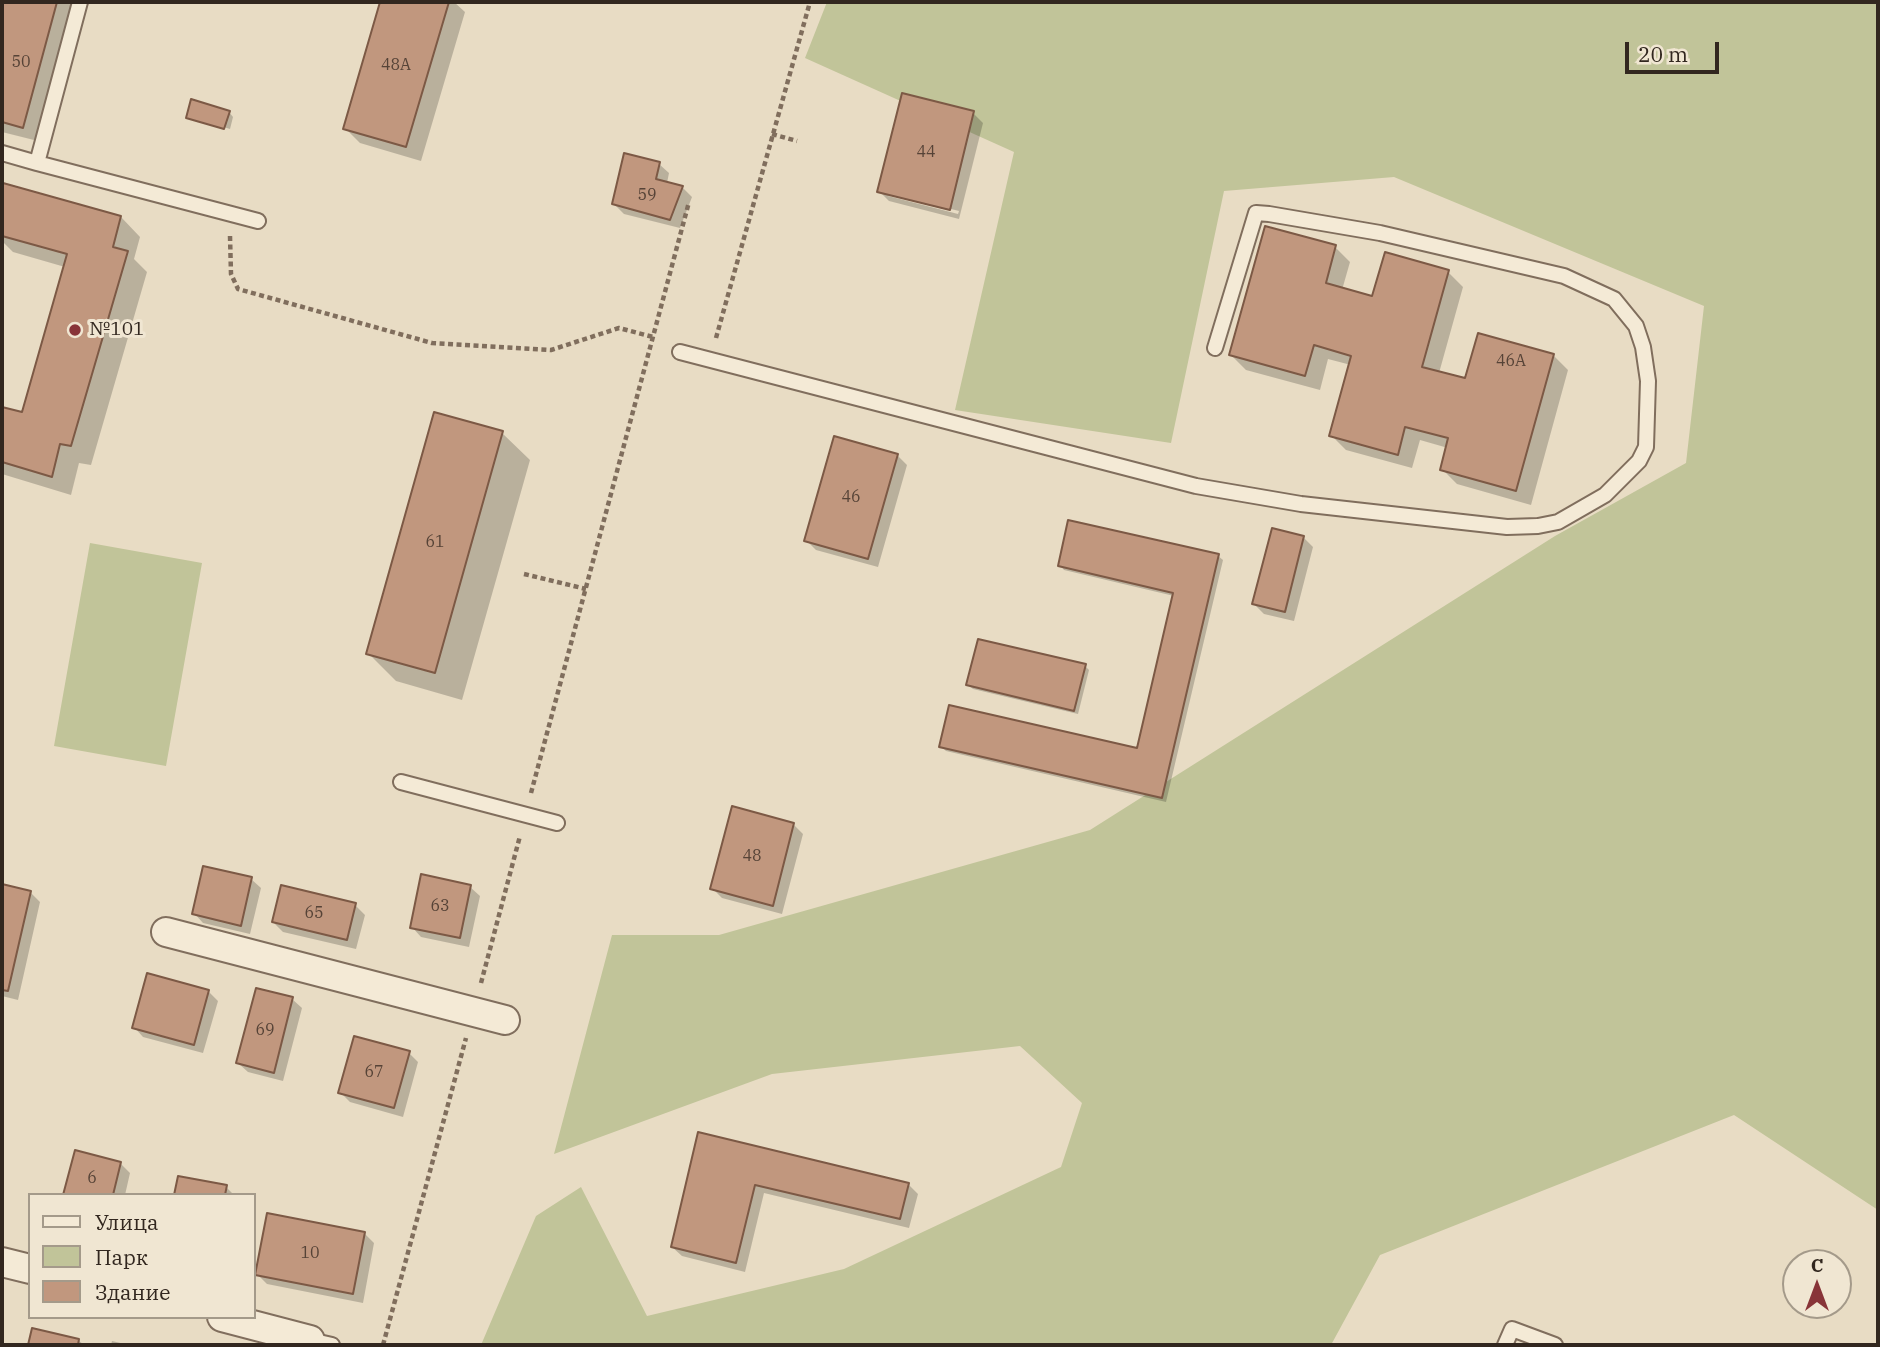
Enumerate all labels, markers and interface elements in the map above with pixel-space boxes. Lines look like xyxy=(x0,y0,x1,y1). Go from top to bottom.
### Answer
scale bar xyxy=(1628,28,1722,72)
text: 20 m xyxy=(1638,40,1688,68)
house number: 50 xyxy=(11,52,31,72)
house number: 48А xyxy=(381,55,411,75)
house number: 44 xyxy=(916,142,936,162)
house number: 59 xyxy=(637,185,657,205)
place label: №101 xyxy=(89,319,144,341)
marker: №101 xyxy=(67,322,83,338)
house number: 46А xyxy=(1496,351,1526,371)
house number: 46 xyxy=(841,487,861,507)
house number: 61 xyxy=(425,532,445,552)
house number: 48 xyxy=(742,846,762,866)
house number: 63 xyxy=(430,896,450,916)
house number: 65 xyxy=(304,903,324,923)
house number: 69 xyxy=(255,1020,275,1040)
house number: 67 xyxy=(364,1062,384,1082)
house number: 6 xyxy=(87,1168,97,1188)
legend xyxy=(28,1193,256,1319)
text: Улица xyxy=(95,1208,159,1236)
text: Парк xyxy=(95,1243,148,1271)
house number: 10 xyxy=(300,1243,320,1263)
north arrow xyxy=(1782,1249,1852,1319)
text: С xyxy=(1811,1253,1823,1277)
text: Здание xyxy=(95,1278,170,1306)

